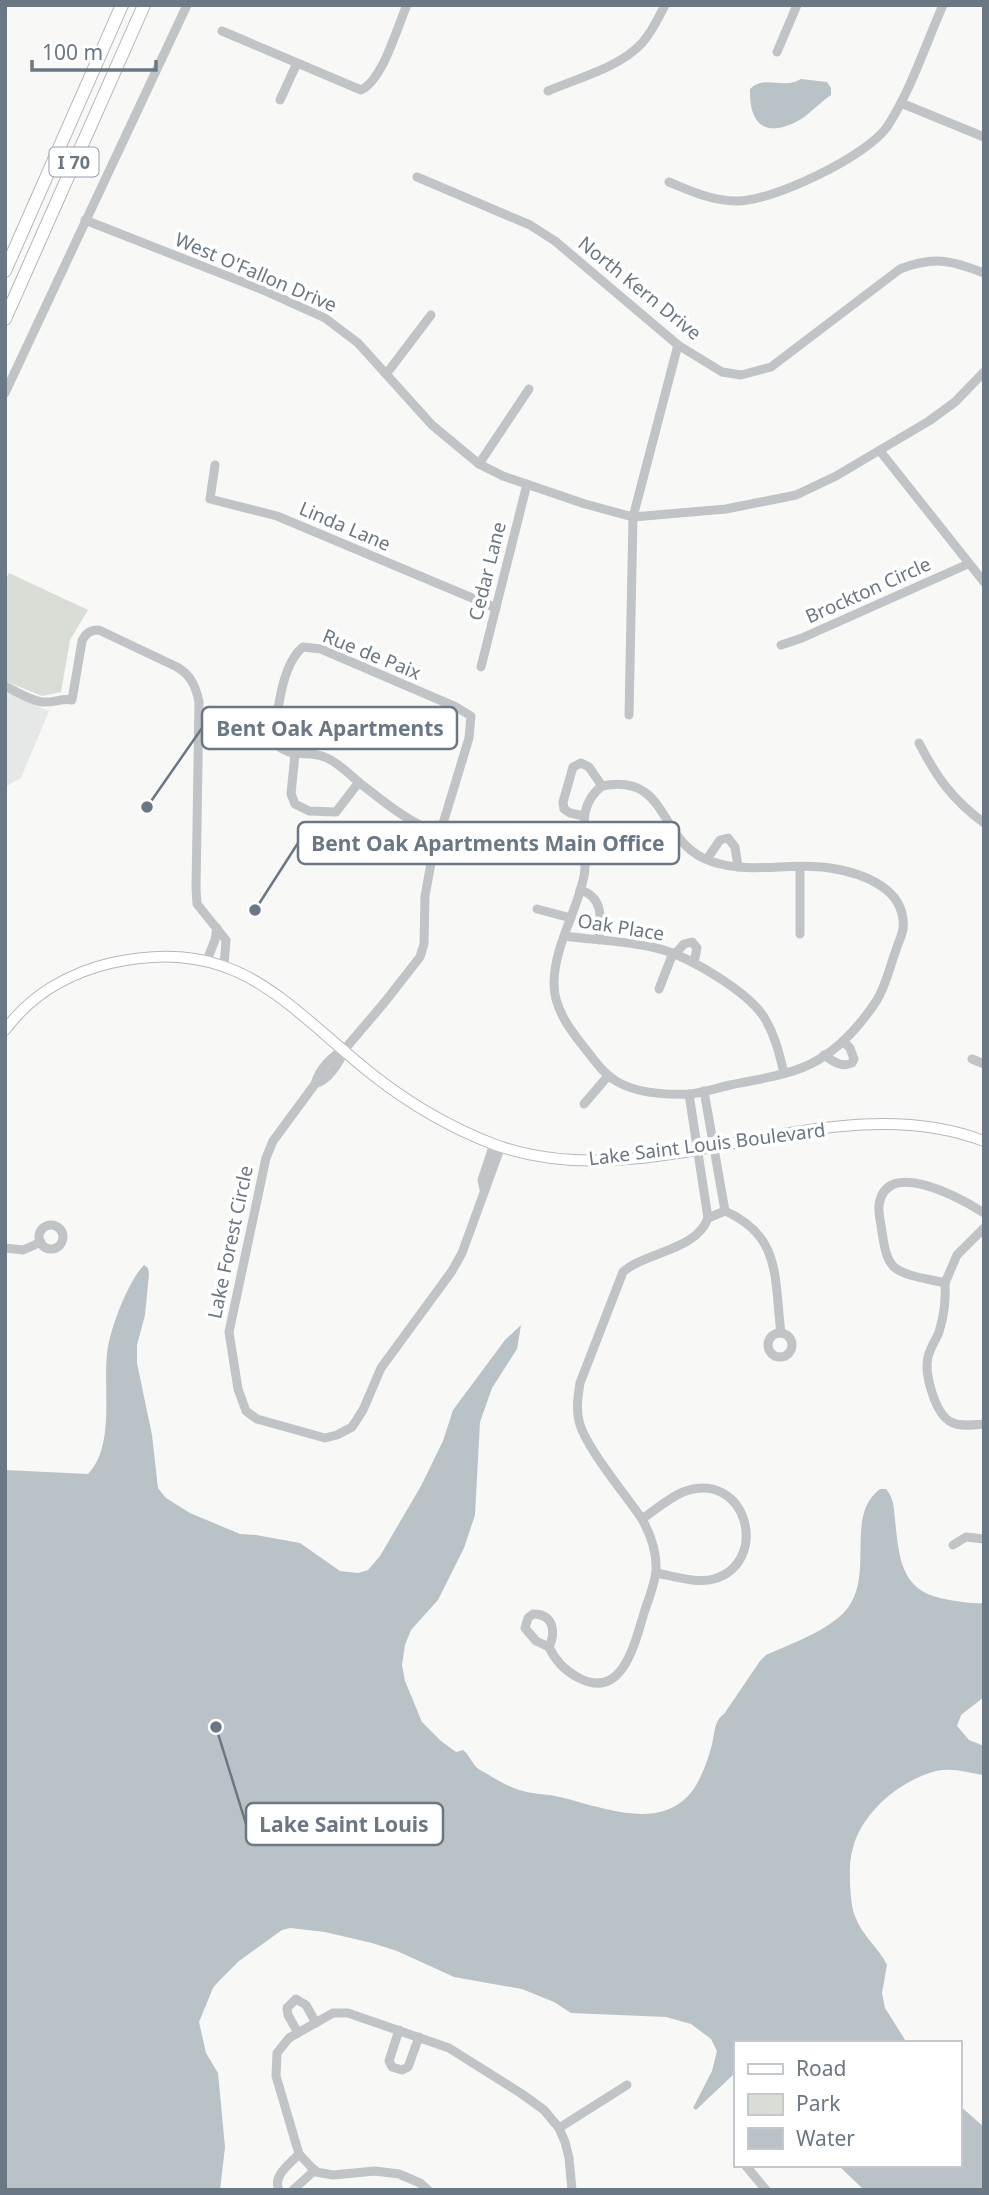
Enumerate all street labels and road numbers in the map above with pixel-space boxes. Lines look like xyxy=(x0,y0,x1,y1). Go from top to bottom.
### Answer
road number: I 70 xyxy=(50,148,98,176)
street label: West O'Fallon Drive xyxy=(171,226,341,318)
street label: North Kern Drive xyxy=(573,230,707,346)
street label: Linda Lane xyxy=(295,495,395,557)
street label: Cedar Lane xyxy=(462,519,512,623)
street label: Brockton Circle xyxy=(801,551,935,629)
street label: Rue de Paix xyxy=(319,623,425,685)
street label: Oak Place xyxy=(576,907,666,947)
street label: Lake Saint Louis Boulevard xyxy=(587,1117,827,1171)
street label: Lake Forest Circle xyxy=(201,1163,259,1321)

